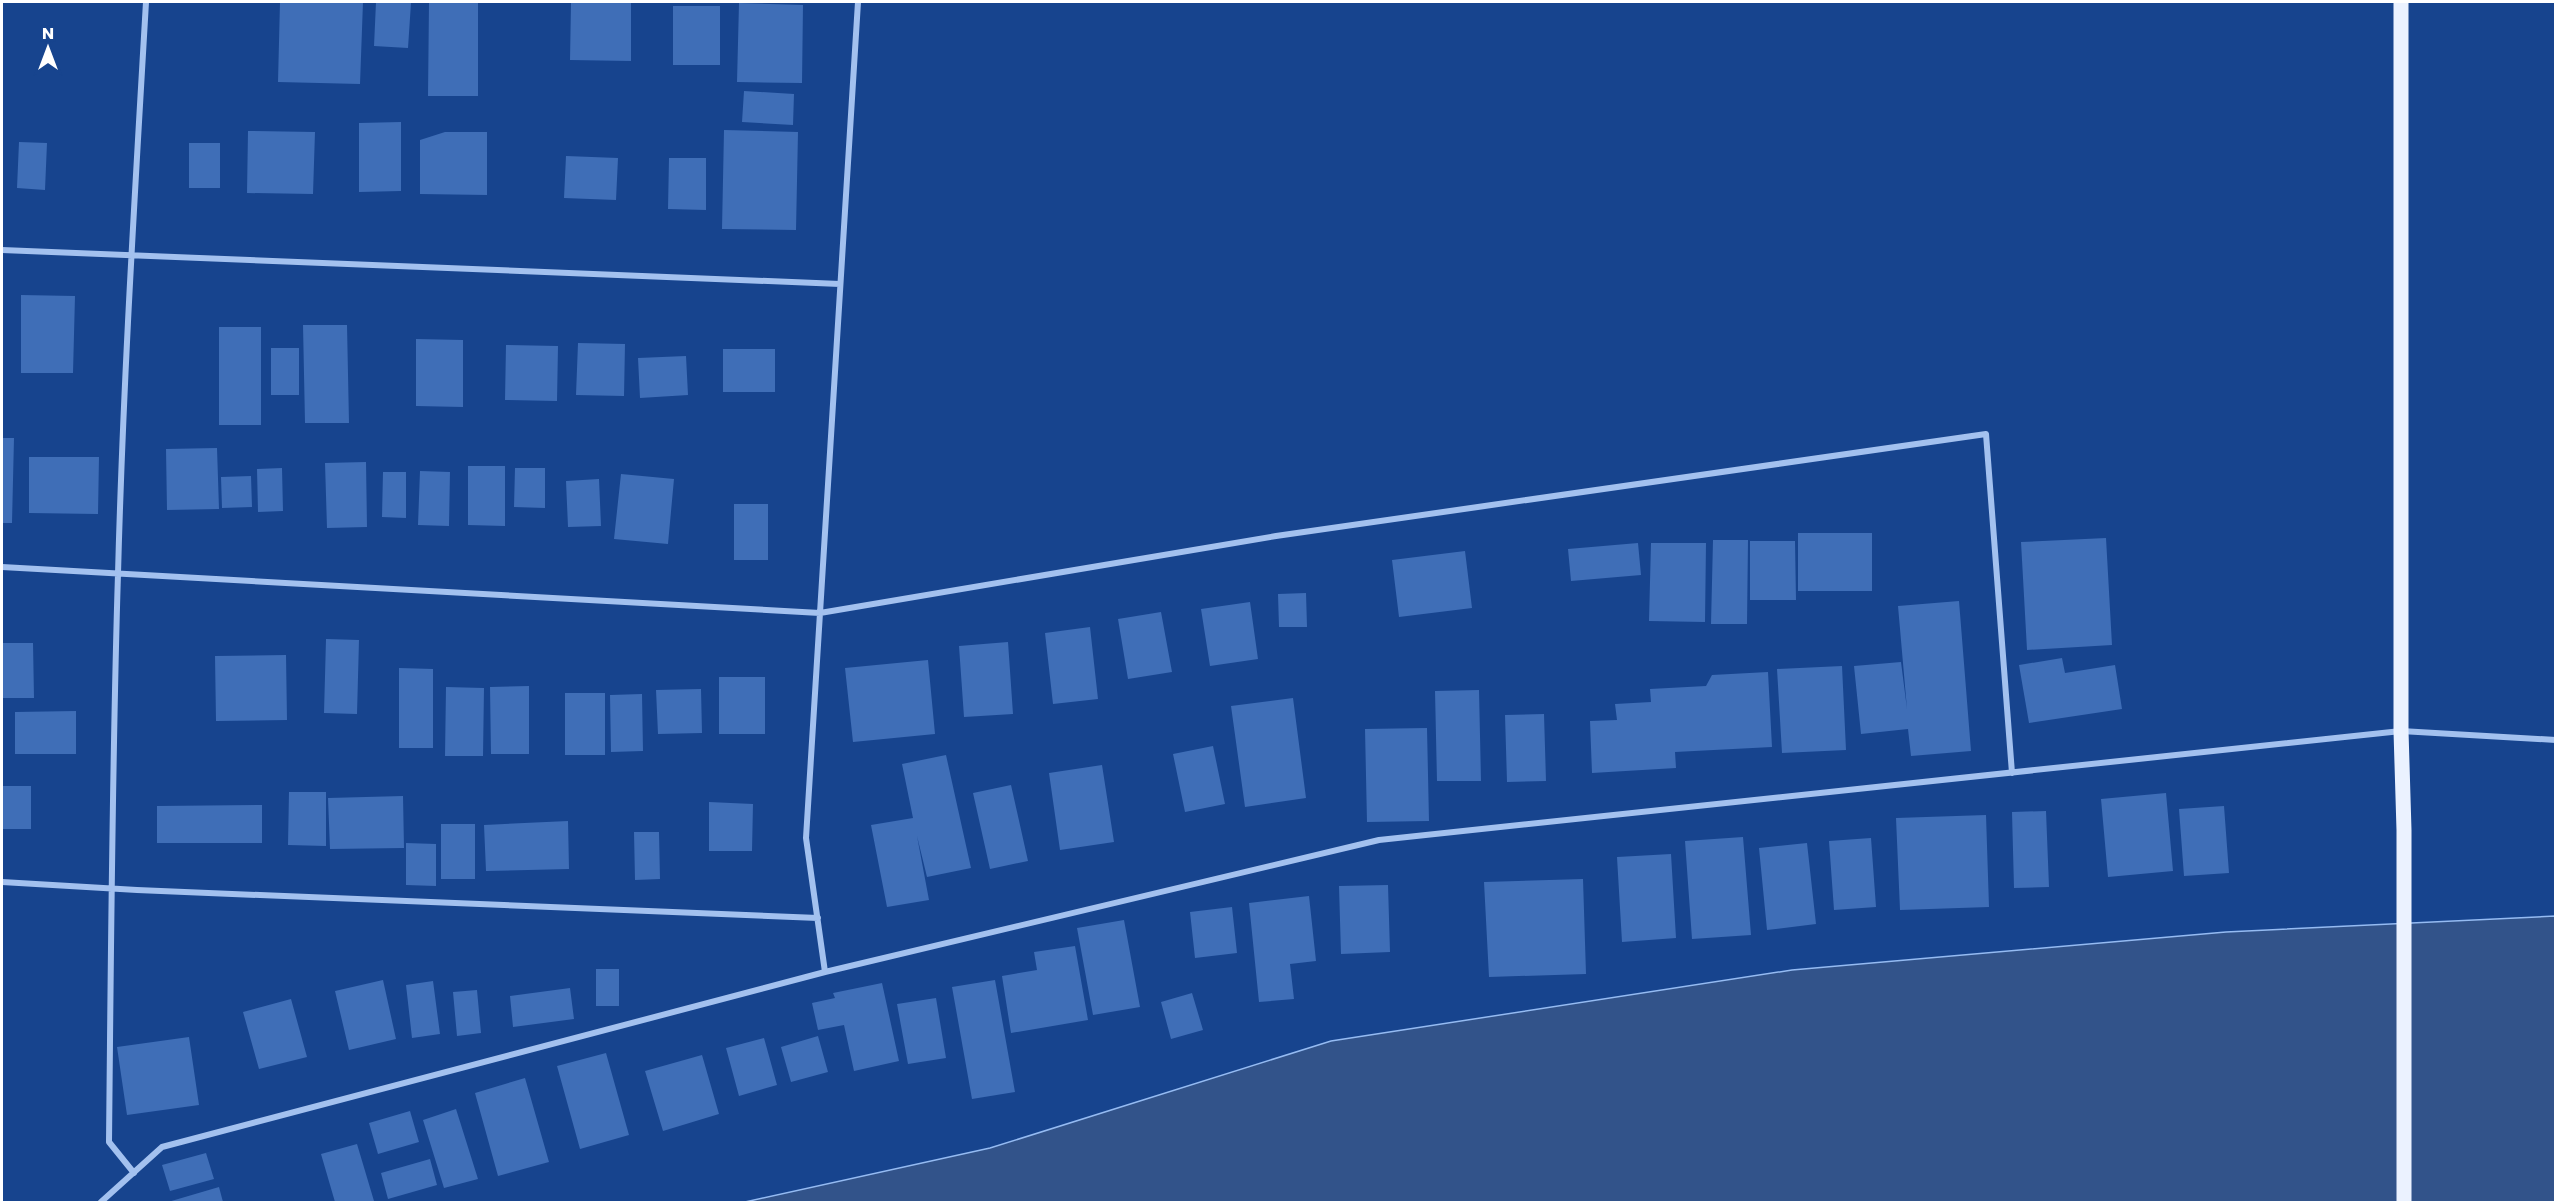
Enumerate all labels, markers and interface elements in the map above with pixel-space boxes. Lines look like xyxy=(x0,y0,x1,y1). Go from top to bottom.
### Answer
north arrow xyxy=(18,18,78,78)
text: N xyxy=(42,22,54,45)

